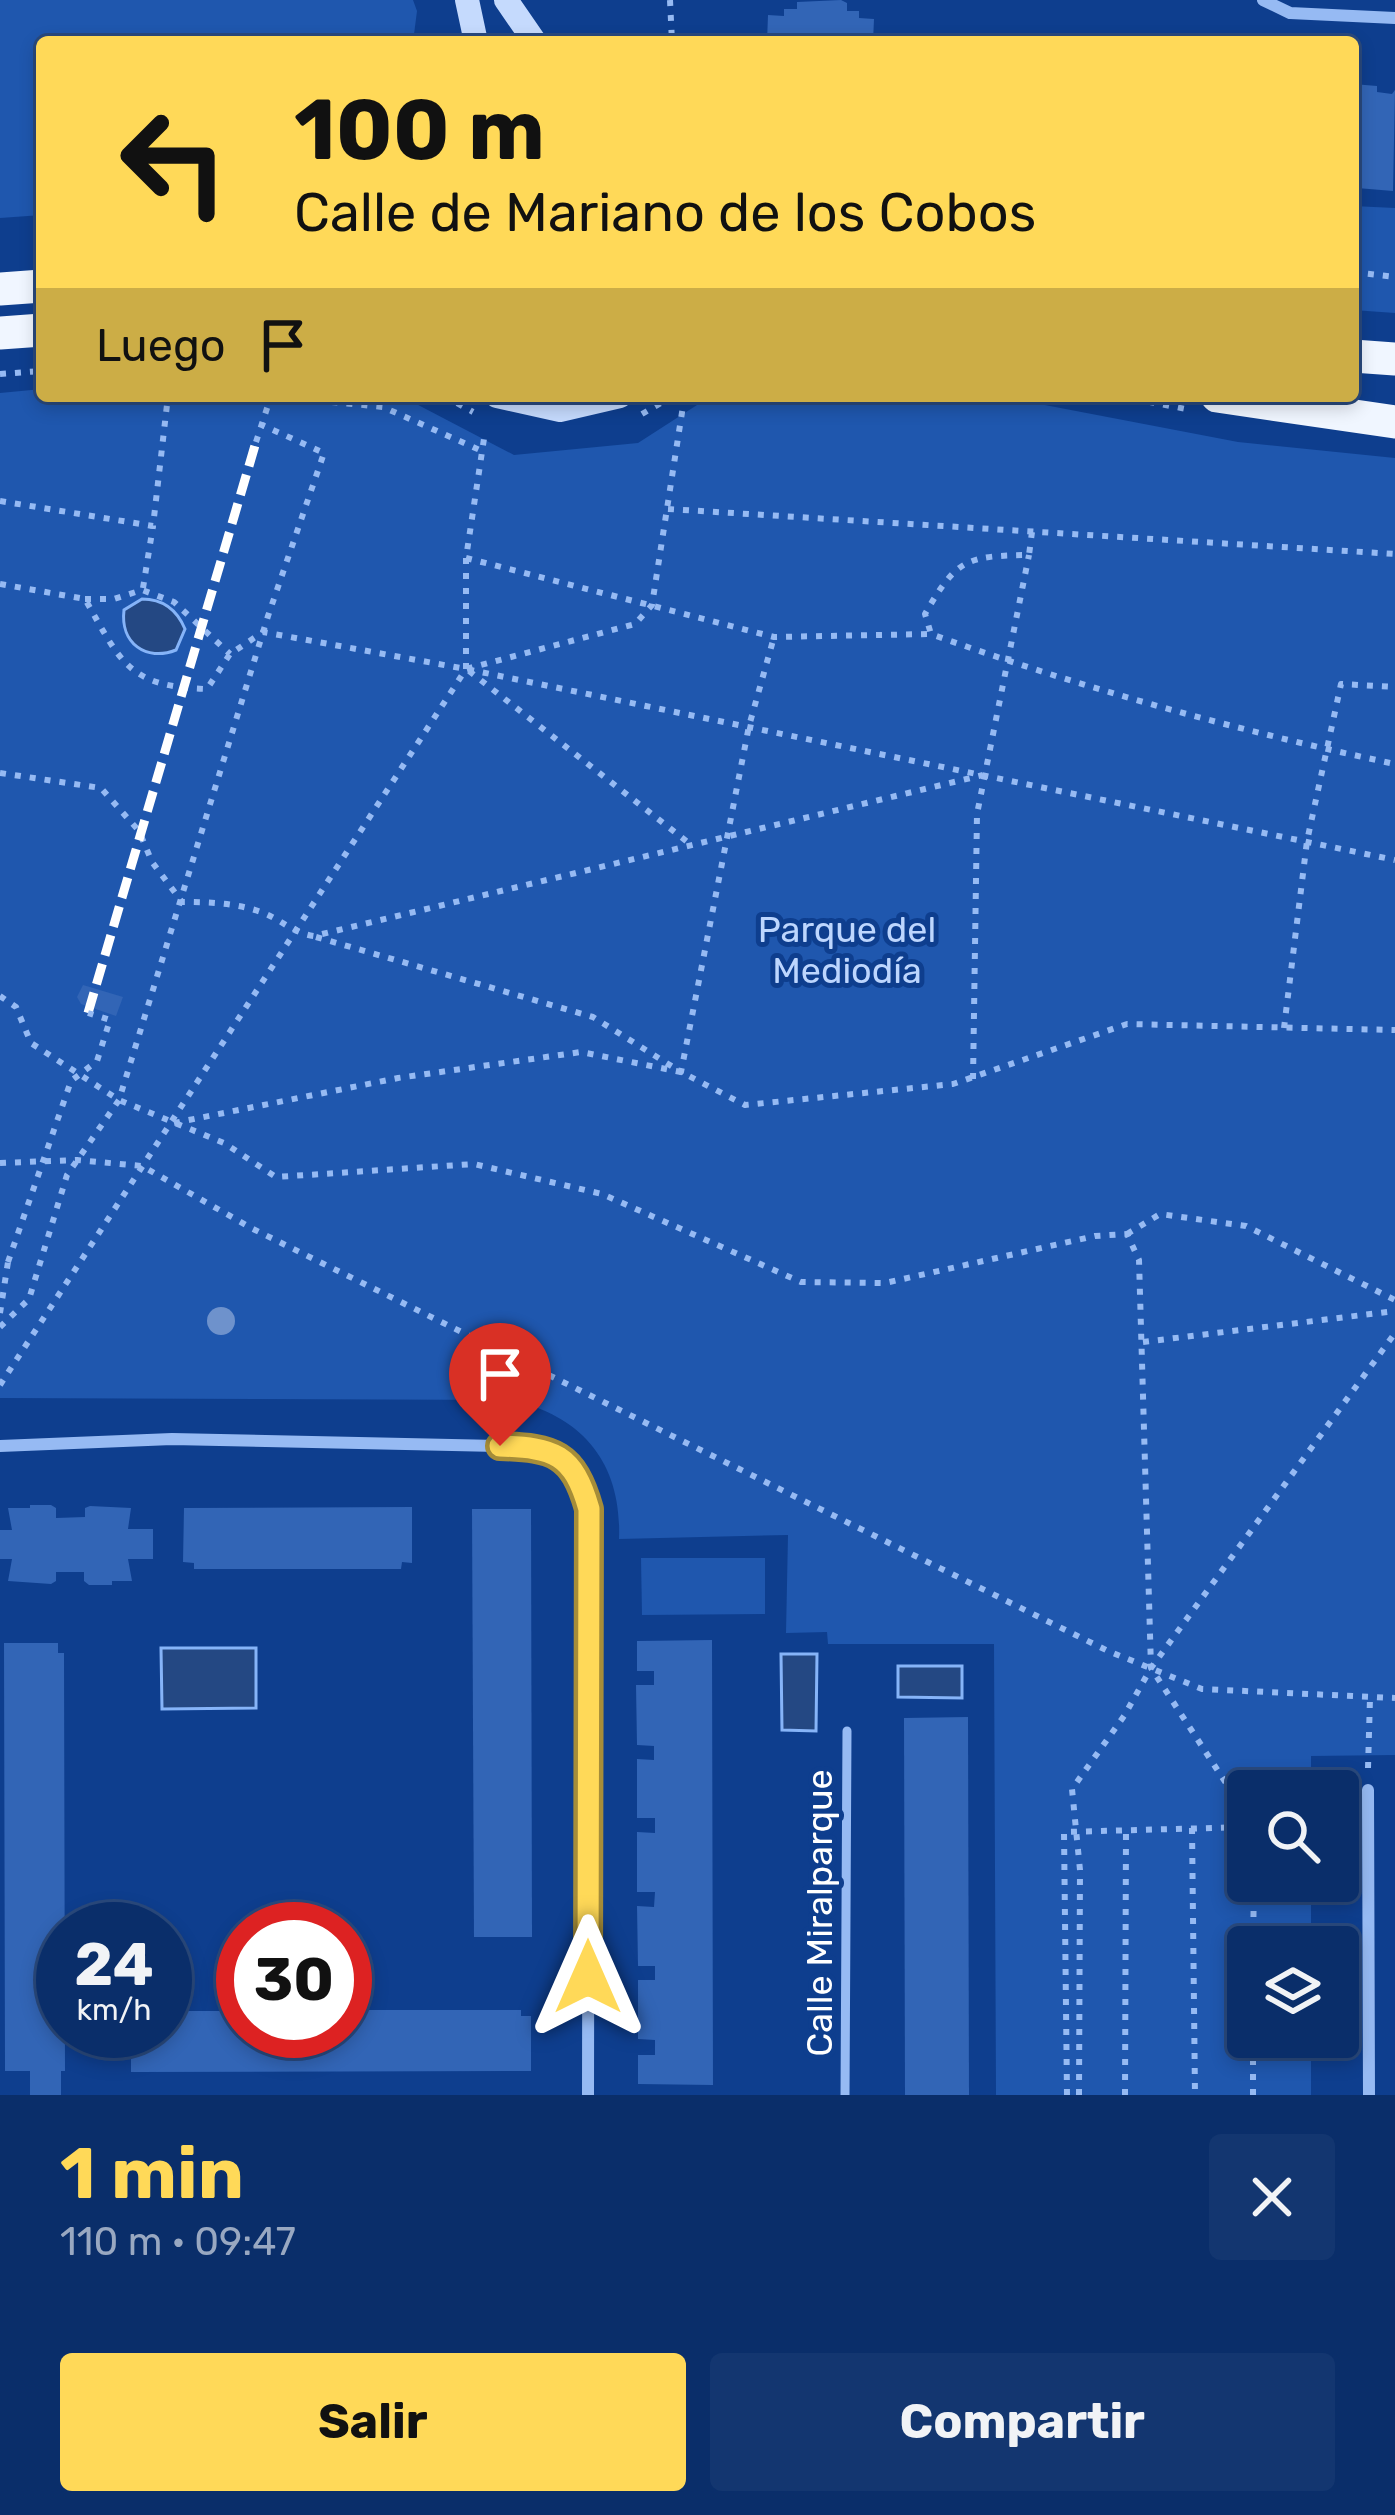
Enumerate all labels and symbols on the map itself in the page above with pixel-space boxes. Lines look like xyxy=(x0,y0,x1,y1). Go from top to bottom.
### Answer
park label: Parque del Mediodía xyxy=(758,908,936,992)
pin xyxy=(449,1323,551,1446)
street label: Calle Miralparque xyxy=(798,1769,841,2057)
speed limit sign: 30 xyxy=(216,1902,372,2058)
position arrow xyxy=(525,1914,651,2040)

